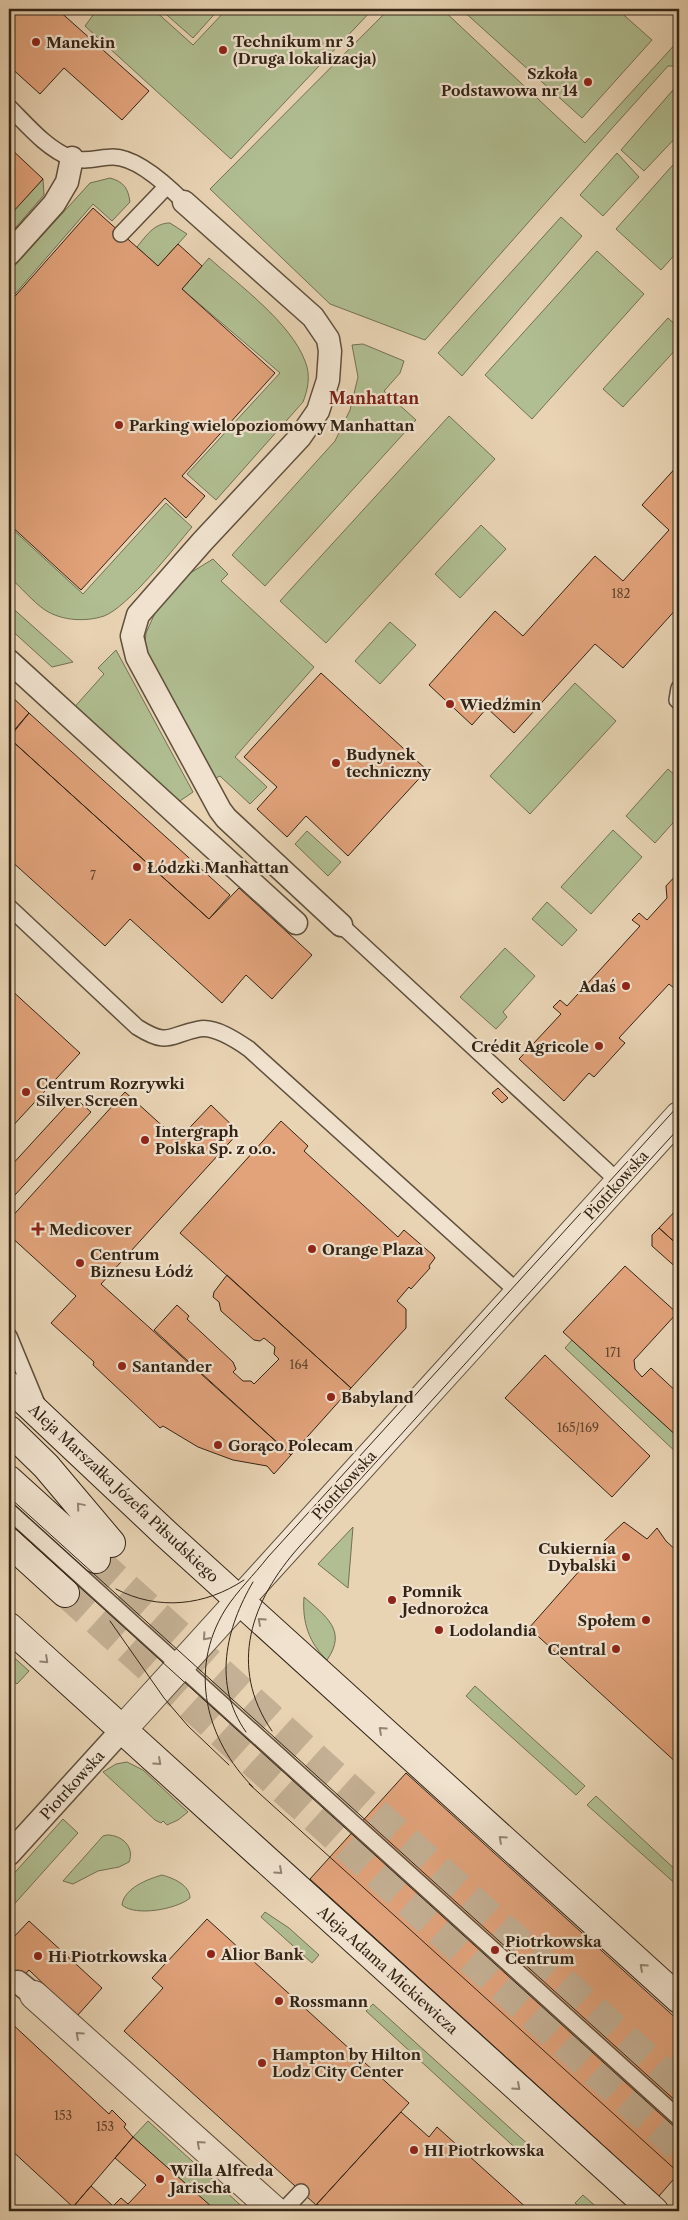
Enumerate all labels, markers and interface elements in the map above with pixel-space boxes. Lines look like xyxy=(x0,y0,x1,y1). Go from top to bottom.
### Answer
place label: Technikum nr 3 (Druga lokalizacja) xyxy=(233,32,377,68)
place label: Manekin xyxy=(46,33,116,52)
marker: Manekin xyxy=(30,36,42,48)
marker: Technikum nr 3 (Druga lokalizacja) xyxy=(217,44,229,56)
place label: Szkoła Podstawowa nr 14 xyxy=(441,64,578,100)
marker: Szkoła Podstawowa nr 14 xyxy=(582,76,594,88)
district label: Manhattan xyxy=(329,388,419,408)
place label: Parking wielopoziomowy Manhattan xyxy=(129,416,415,435)
marker: Parking wielopoziomowy Manhattan xyxy=(113,419,125,431)
house number: 182 xyxy=(611,586,631,601)
place label: Wiedźmin xyxy=(459,695,542,714)
marker: Wiedźmin xyxy=(444,698,456,710)
place label: Budynek techniczny xyxy=(346,745,432,781)
marker: Budynek techniczny xyxy=(330,757,342,769)
place label: Łódzki Manhattan xyxy=(147,858,290,877)
marker: Łódzki Manhattan xyxy=(131,861,143,873)
house number: 7 xyxy=(90,868,96,883)
place label: Adaś xyxy=(578,977,616,996)
marker: Adaś xyxy=(620,980,632,992)
place label: Crédit Agricole xyxy=(471,1037,589,1056)
marker: Crédit Agricole xyxy=(593,1040,605,1052)
place label: Centrum Rozrywki Silver Screen xyxy=(36,1074,185,1110)
marker: Centrum Rozrywki Silver Screen xyxy=(20,1086,32,1098)
place label: Intergraph Polska Sp. z o.o. xyxy=(155,1122,276,1158)
marker: Intergraph Polska Sp. z o.o. xyxy=(139,1134,151,1146)
street label: Piotrkowska xyxy=(580,1146,652,1224)
place label: Medicover xyxy=(49,1220,132,1239)
marker: Medicover xyxy=(31,1222,45,1236)
place label: Orange Plaza xyxy=(322,1240,424,1259)
marker: Orange Plaza xyxy=(306,1243,318,1255)
place label: Centrum Biznesu Łódź xyxy=(90,1245,193,1281)
marker: Centrum Biznesu Łódź xyxy=(74,1257,86,1269)
house number: 171 xyxy=(605,1345,621,1360)
place label: Santander xyxy=(132,1357,212,1376)
house number: 164 xyxy=(289,1357,309,1372)
marker: Santander xyxy=(116,1360,128,1372)
place label: Babyland xyxy=(341,1388,414,1407)
marker: Babyland xyxy=(325,1391,337,1403)
street label: Aleja Marszałka Józefa Piłsudskiego xyxy=(24,1399,223,1586)
house number: 165/169 xyxy=(557,1420,599,1435)
place label: Gorąco Polecam xyxy=(228,1436,353,1455)
marker: Gorąco Polecam xyxy=(212,1439,224,1451)
street label: Piotrkowska xyxy=(308,1446,380,1524)
one-way arrow xyxy=(76,1502,85,1511)
place label: Cukiernia Dybalski xyxy=(538,1539,617,1575)
marker: Cukiernia Dybalski xyxy=(620,1551,632,1563)
place label: Pomnik Jednorożca xyxy=(399,1582,489,1618)
marker: Pomnik Jednorożca xyxy=(386,1594,398,1606)
place label: Społem xyxy=(578,1611,636,1630)
marker: Społem xyxy=(640,1614,652,1626)
one-way arrow xyxy=(258,1618,267,1627)
place label: Lodolandia xyxy=(449,1621,537,1640)
marker: Lodolandia xyxy=(433,1624,445,1636)
one-way arrow xyxy=(203,1631,212,1640)
place label: Central xyxy=(548,1640,606,1659)
marker: Central xyxy=(610,1643,622,1655)
one-way arrow xyxy=(39,1654,48,1663)
one-way arrow xyxy=(378,1727,387,1736)
street label: Piotrkowska xyxy=(36,1746,108,1824)
one-way arrow xyxy=(153,1756,162,1765)
one-way arrow xyxy=(498,1836,507,1845)
one-way arrow xyxy=(273,1865,282,1874)
street label: Aleja Adama Mickiewicza xyxy=(313,1901,462,2038)
place label: Piotrkowska Centrum xyxy=(505,1932,602,1968)
marker: Piotrkowska Centrum xyxy=(489,1944,501,1956)
place label: Alior Bank xyxy=(220,1945,305,1964)
place label: Hi Piotrkowska xyxy=(48,1947,168,1966)
marker: Alior Bank xyxy=(205,1948,217,1960)
marker: Hi Piotrkowska xyxy=(32,1950,44,1962)
one-way arrow xyxy=(640,1963,649,1972)
place label: Rossmann xyxy=(289,1992,369,2011)
marker: Rossmann xyxy=(273,1995,285,2007)
one-way arrow xyxy=(75,2032,84,2041)
place label: Hampton by Hilton Lodz City Center xyxy=(272,2045,422,2081)
marker: Hampton by Hilton Lodz City Center xyxy=(256,2057,268,2069)
one-way arrow xyxy=(511,2081,520,2090)
house number: 153 xyxy=(54,2108,72,2123)
house number: 153 xyxy=(96,2119,114,2134)
one-way arrow xyxy=(196,2140,205,2149)
place label: HI Piotrkowska xyxy=(424,2141,545,2160)
marker: HI Piotrkowska xyxy=(408,2144,420,2156)
place label: Willa Alfreda Jarischa xyxy=(167,2161,274,2197)
marker: Willa Alfreda Jarischa xyxy=(154,2173,166,2185)

